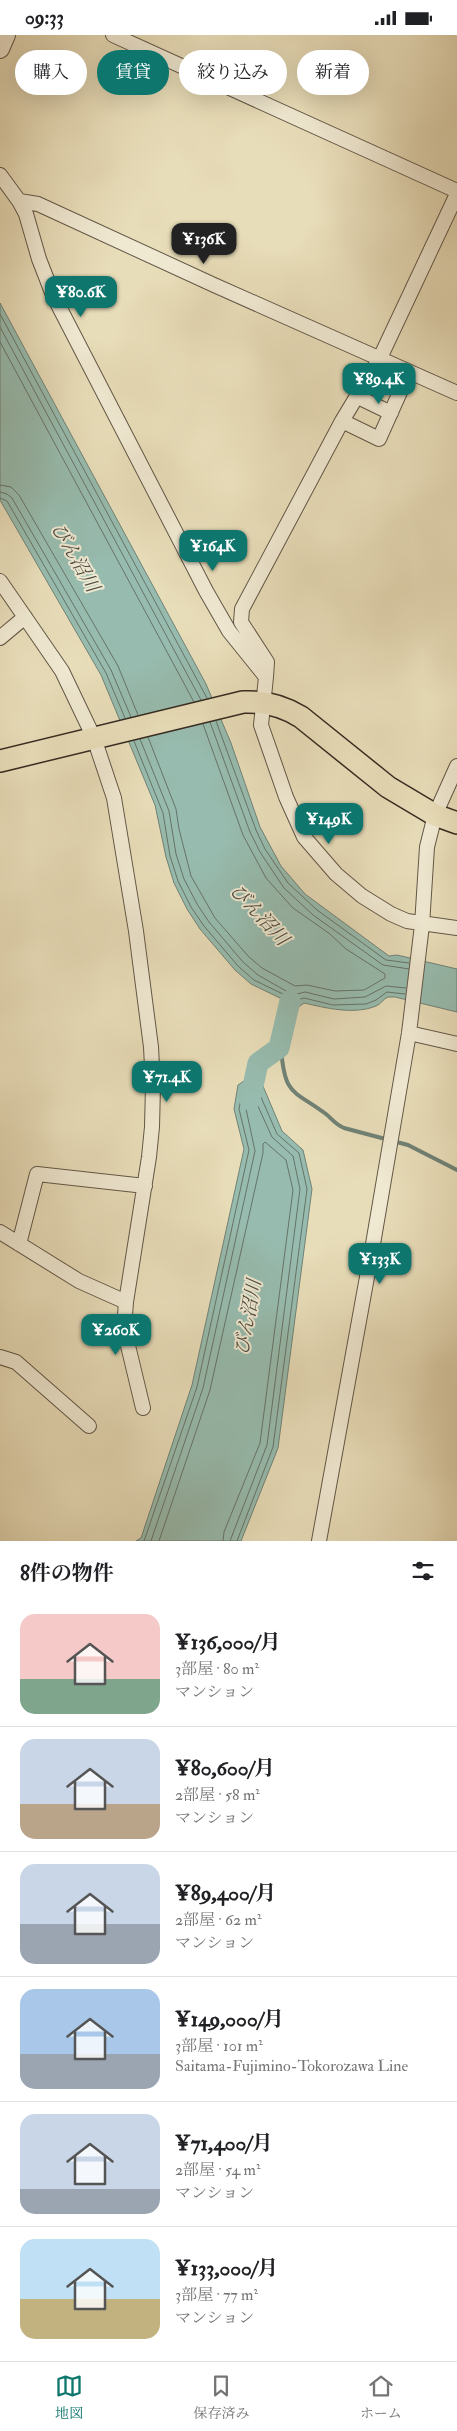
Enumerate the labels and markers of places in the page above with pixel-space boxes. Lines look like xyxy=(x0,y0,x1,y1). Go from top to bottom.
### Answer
pin: ¥136K xyxy=(169,223,239,265)
pin: ¥80.6K xyxy=(40,275,122,318)
pin: ¥89.4K xyxy=(338,363,420,405)
pin: ¥164K xyxy=(178,529,248,572)
pin: ¥149K xyxy=(294,803,364,845)
pin: ¥71.4K xyxy=(126,1061,208,1103)
pin: ¥133K xyxy=(345,1243,415,1285)
pin: ¥260K xyxy=(81,1313,151,1356)

